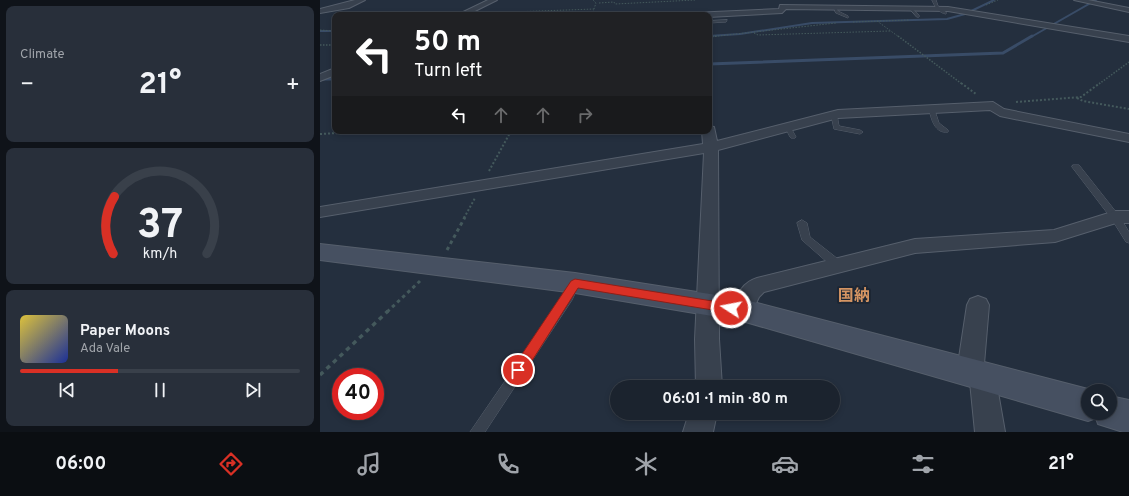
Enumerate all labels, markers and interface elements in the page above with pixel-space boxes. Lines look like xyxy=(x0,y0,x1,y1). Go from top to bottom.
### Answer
text: 50 m xyxy=(414,25,481,61)
icon: left xyxy=(348,28,400,80)
text: Climate xyxy=(20,47,65,63)
text: Turn left xyxy=(414,60,482,83)
text: 21° xyxy=(139,67,181,104)
text: − xyxy=(20,72,34,99)
text: + xyxy=(286,72,300,99)
icon: left xyxy=(448,104,470,126)
icon: ahead xyxy=(490,104,512,126)
icon: ahead xyxy=(532,104,554,126)
icon: right xyxy=(574,104,596,126)
text: 37 xyxy=(137,200,183,253)
text: km/h xyxy=(143,245,177,263)
position arrow xyxy=(710,287,752,329)
district label: 国納 xyxy=(838,287,870,307)
text: Paper Moons xyxy=(80,322,170,341)
text: Ada Vale xyxy=(80,341,130,357)
pin xyxy=(501,353,535,387)
icon: arrive xyxy=(507,359,529,381)
speed limit sign: 40 xyxy=(332,368,384,420)
icon: previous xyxy=(56,379,78,401)
icon: pause xyxy=(149,379,171,401)
icon: next xyxy=(242,379,264,401)
map controls xyxy=(1081,384,1117,420)
button: search xyxy=(1081,384,1117,420)
text: 06:01 · 1 min · 80 m xyxy=(662,390,788,409)
icon: directions xyxy=(217,450,245,478)
icon: music xyxy=(355,450,383,478)
icon: phone xyxy=(494,450,522,478)
icon: climate xyxy=(632,450,660,478)
icon: car xyxy=(771,450,799,478)
icon: filters xyxy=(909,450,937,478)
text: 06:00 xyxy=(55,453,106,476)
text: 21° xyxy=(1048,453,1074,476)

